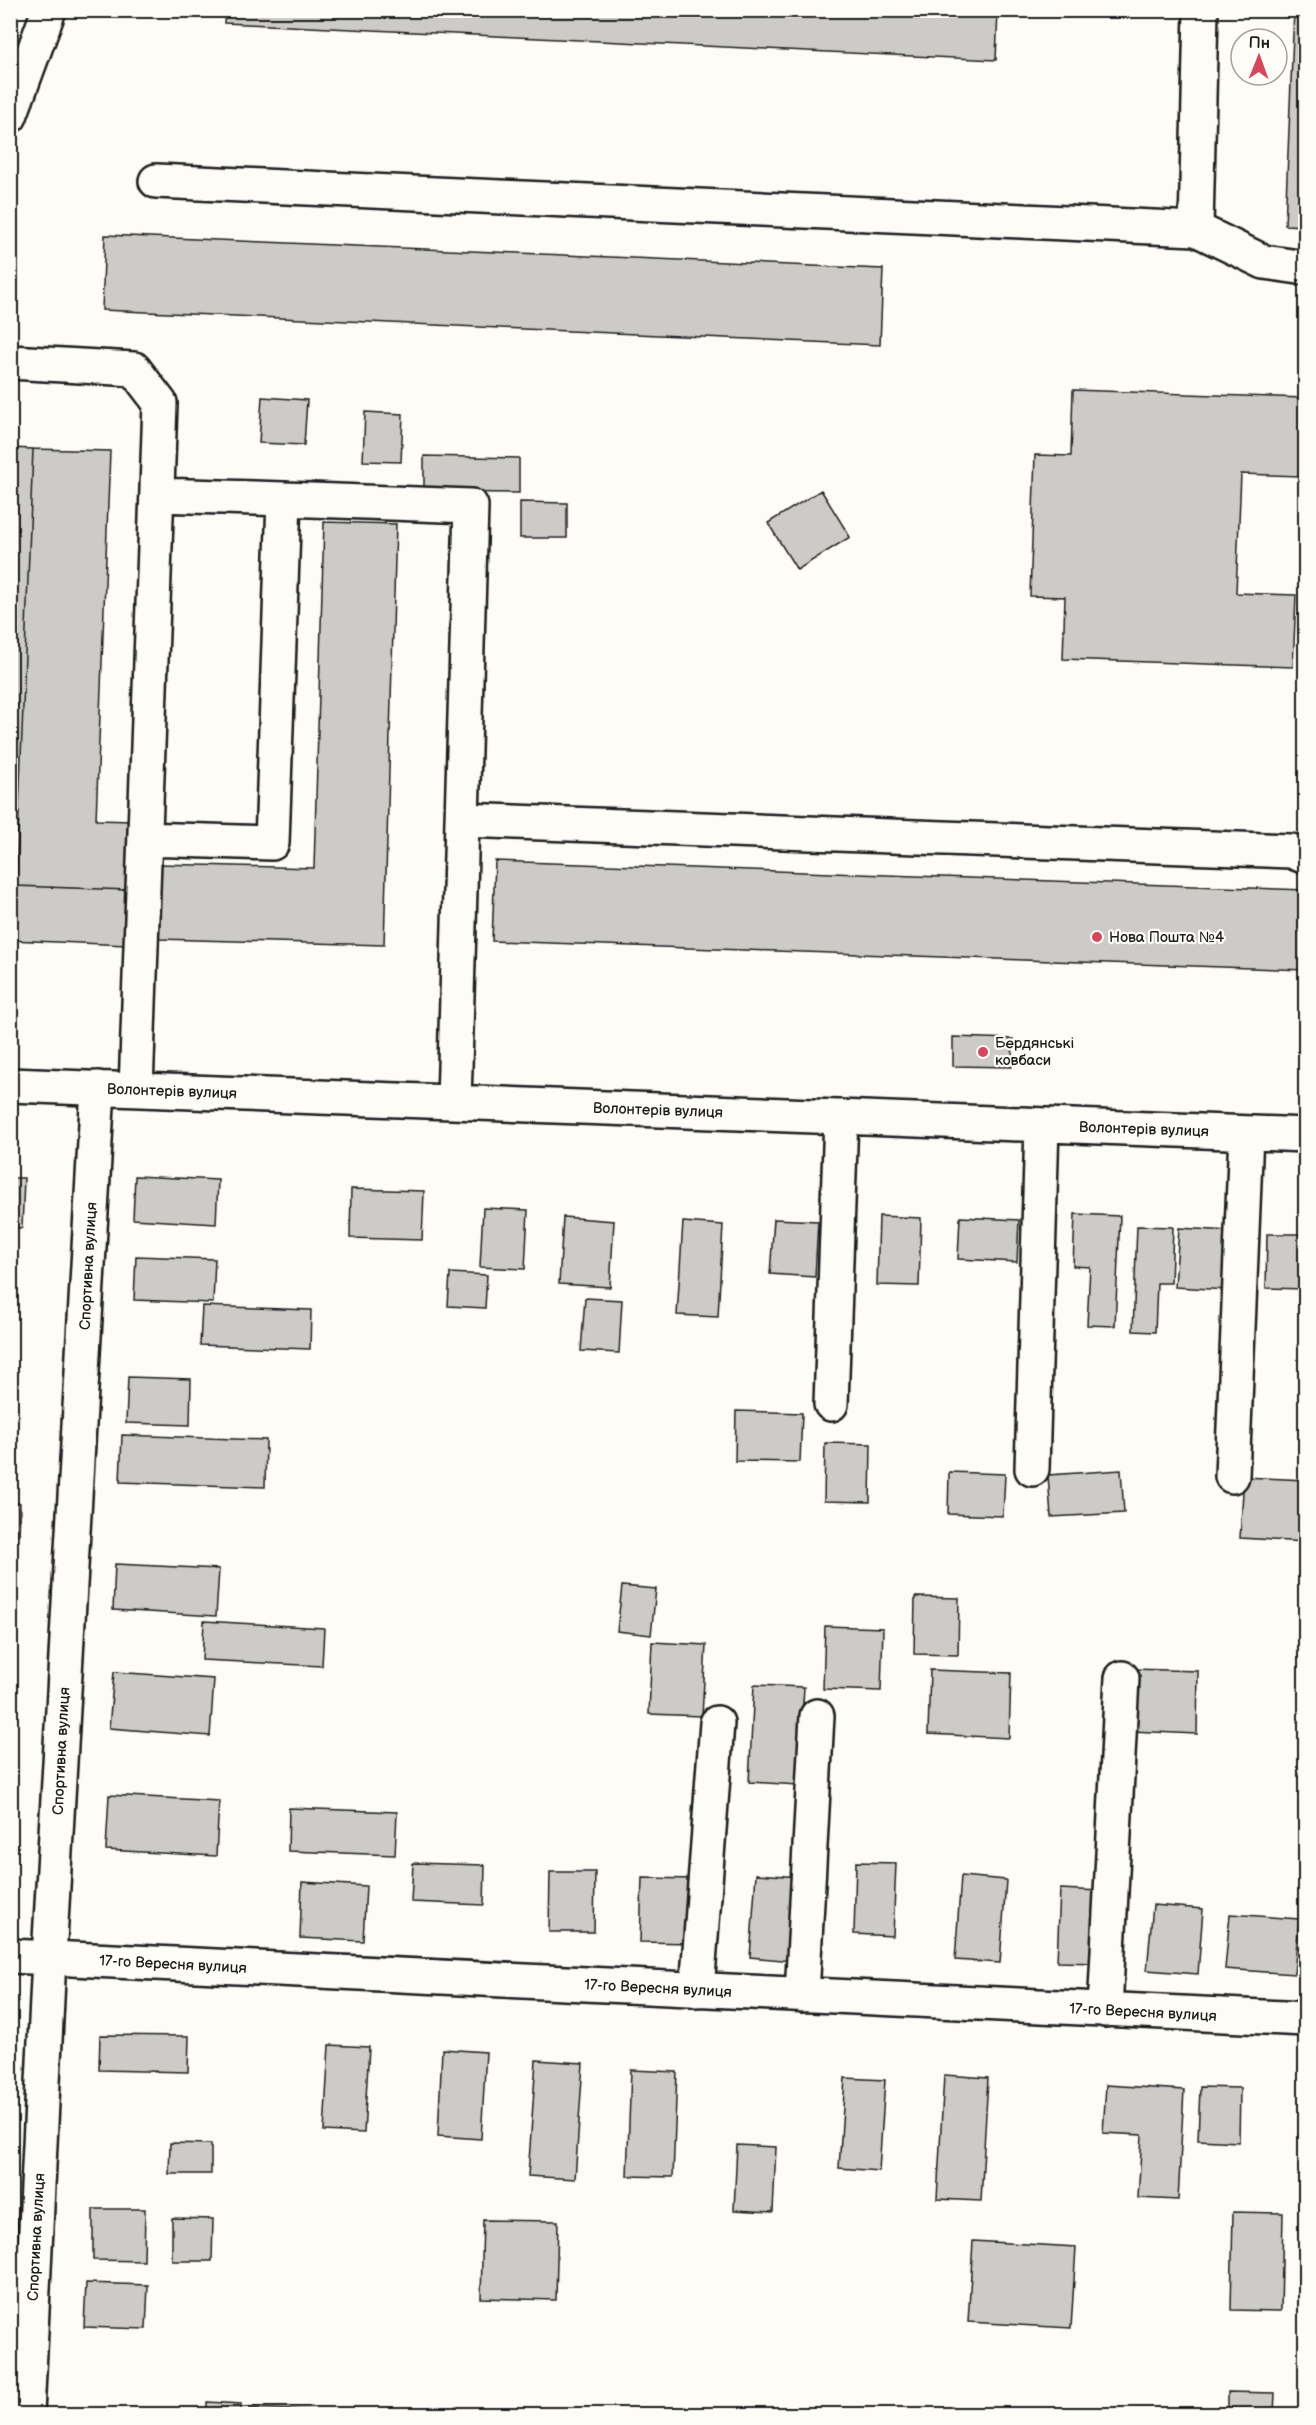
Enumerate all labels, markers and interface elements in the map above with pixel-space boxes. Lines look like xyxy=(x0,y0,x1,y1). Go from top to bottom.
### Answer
north arrow xyxy=(1229,27,1289,87)
text: Пн xyxy=(1248,34,1270,53)
place label: Нова Пошта №4 xyxy=(1109,928,1224,947)
marker: Нова Пошта №4 xyxy=(1090,930,1104,944)
place label: Бердянські ковбаси xyxy=(995,1034,1074,1070)
marker: Бердянські ковбаси xyxy=(976,1045,990,1059)
street label: Волонтерів вулиця xyxy=(107,1080,237,1103)
street label: Волонтерів вулиця xyxy=(593,1099,723,1122)
street label: Волонтерів вулиця xyxy=(1079,1118,1209,1141)
street label: Спортивна вулиця xyxy=(76,1201,101,1331)
street label: Спортивна вулиця xyxy=(49,1686,74,1816)
street label: 17-го Вересня вулиця xyxy=(99,1951,247,1978)
street label: 17-го Вересня вулиця xyxy=(584,1975,732,2002)
street label: 17-го Вересня вулиця xyxy=(1069,1999,1217,2026)
street label: Спортивна вулиця xyxy=(24,2172,49,2302)

